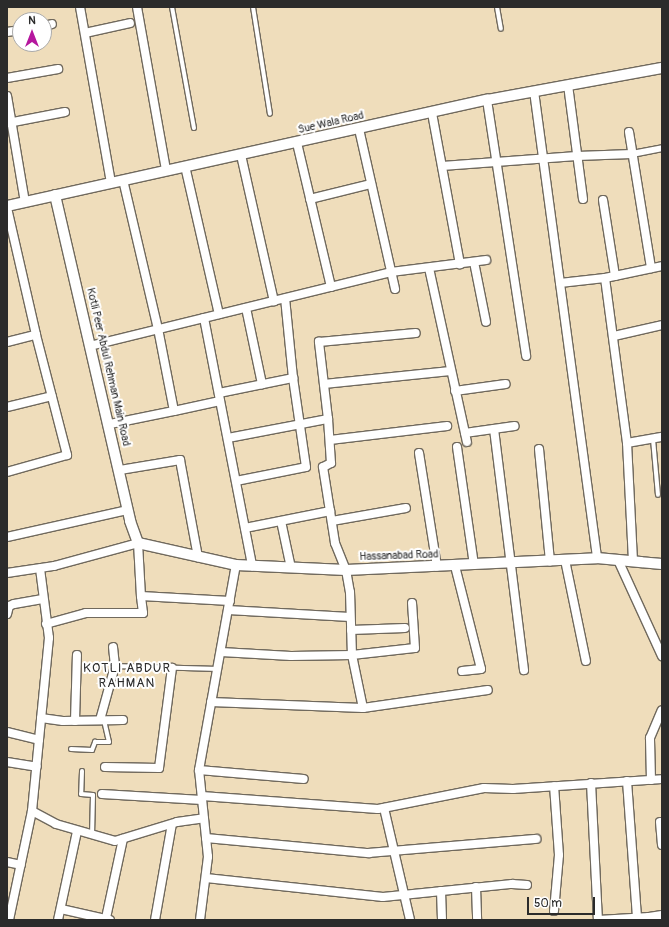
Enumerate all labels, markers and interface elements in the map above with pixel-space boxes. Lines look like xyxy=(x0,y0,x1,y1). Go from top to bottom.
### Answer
north arrow xyxy=(12,12,52,52)
text: N xyxy=(28,14,36,27)
street label: Sue Wala Road xyxy=(297,109,365,137)
street label: Kotli Peer Abdul Rehman Main Road xyxy=(83,287,133,447)
street label: Hassanabad Road xyxy=(359,548,439,564)
district label: KOTLI ABDUR RAHMAN xyxy=(83,661,171,692)
scale bar xyxy=(529,889,597,915)
text: 50 m xyxy=(534,896,562,911)

